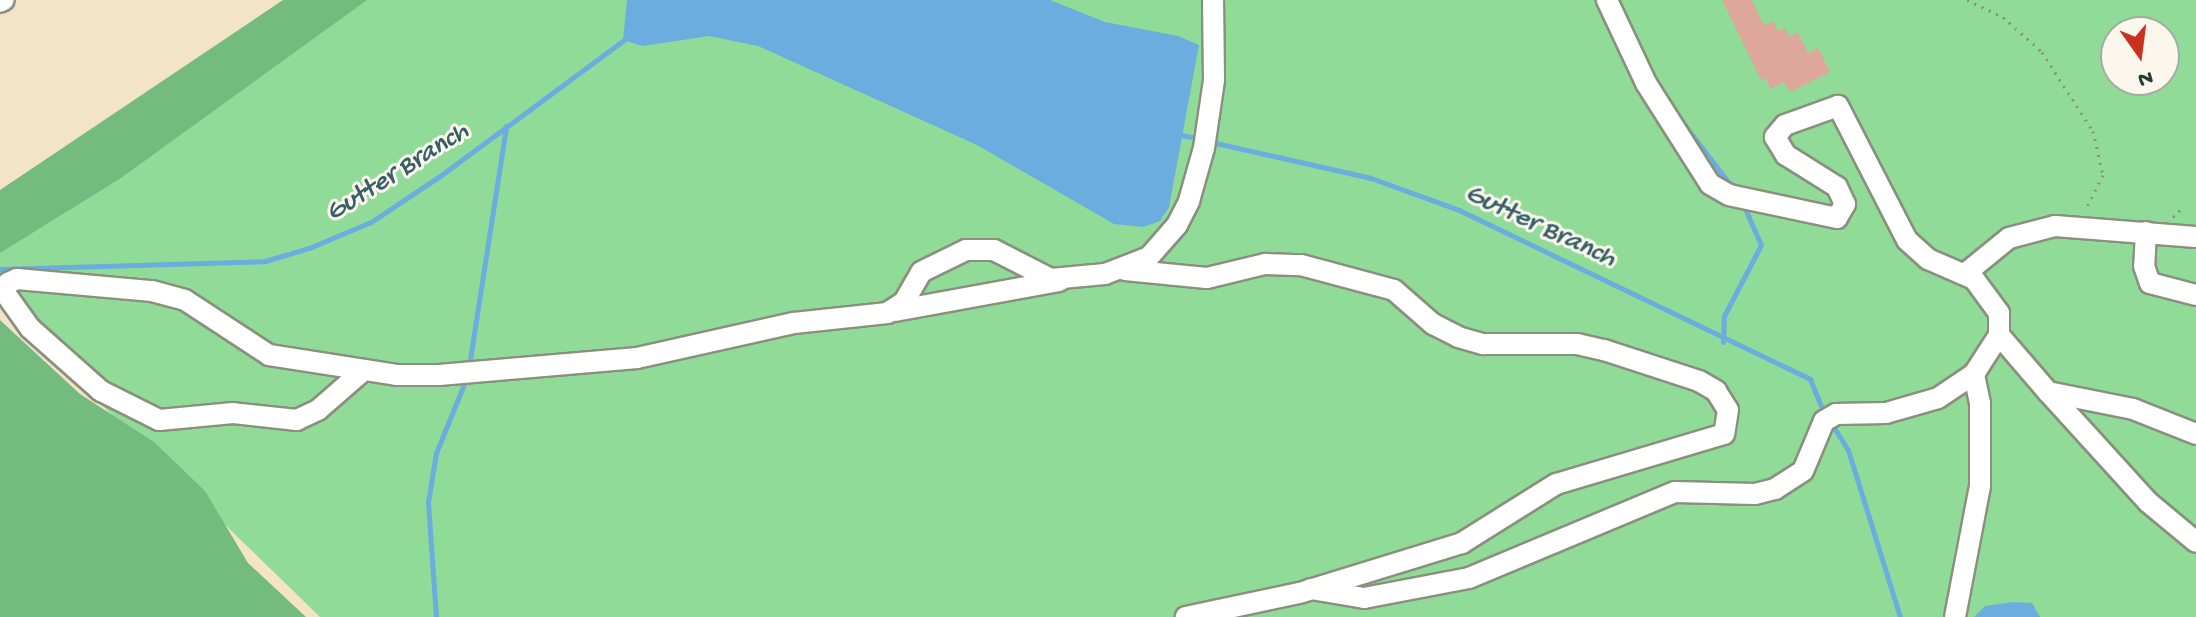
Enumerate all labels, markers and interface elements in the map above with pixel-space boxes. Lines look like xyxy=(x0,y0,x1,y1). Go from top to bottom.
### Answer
north arrow xyxy=(2100,16,2180,96)
text: N xyxy=(2135,63,2155,92)
water label: Gutter Branch xyxy=(320,116,476,230)
water label: Gutter Branch xyxy=(1459,177,1621,277)

